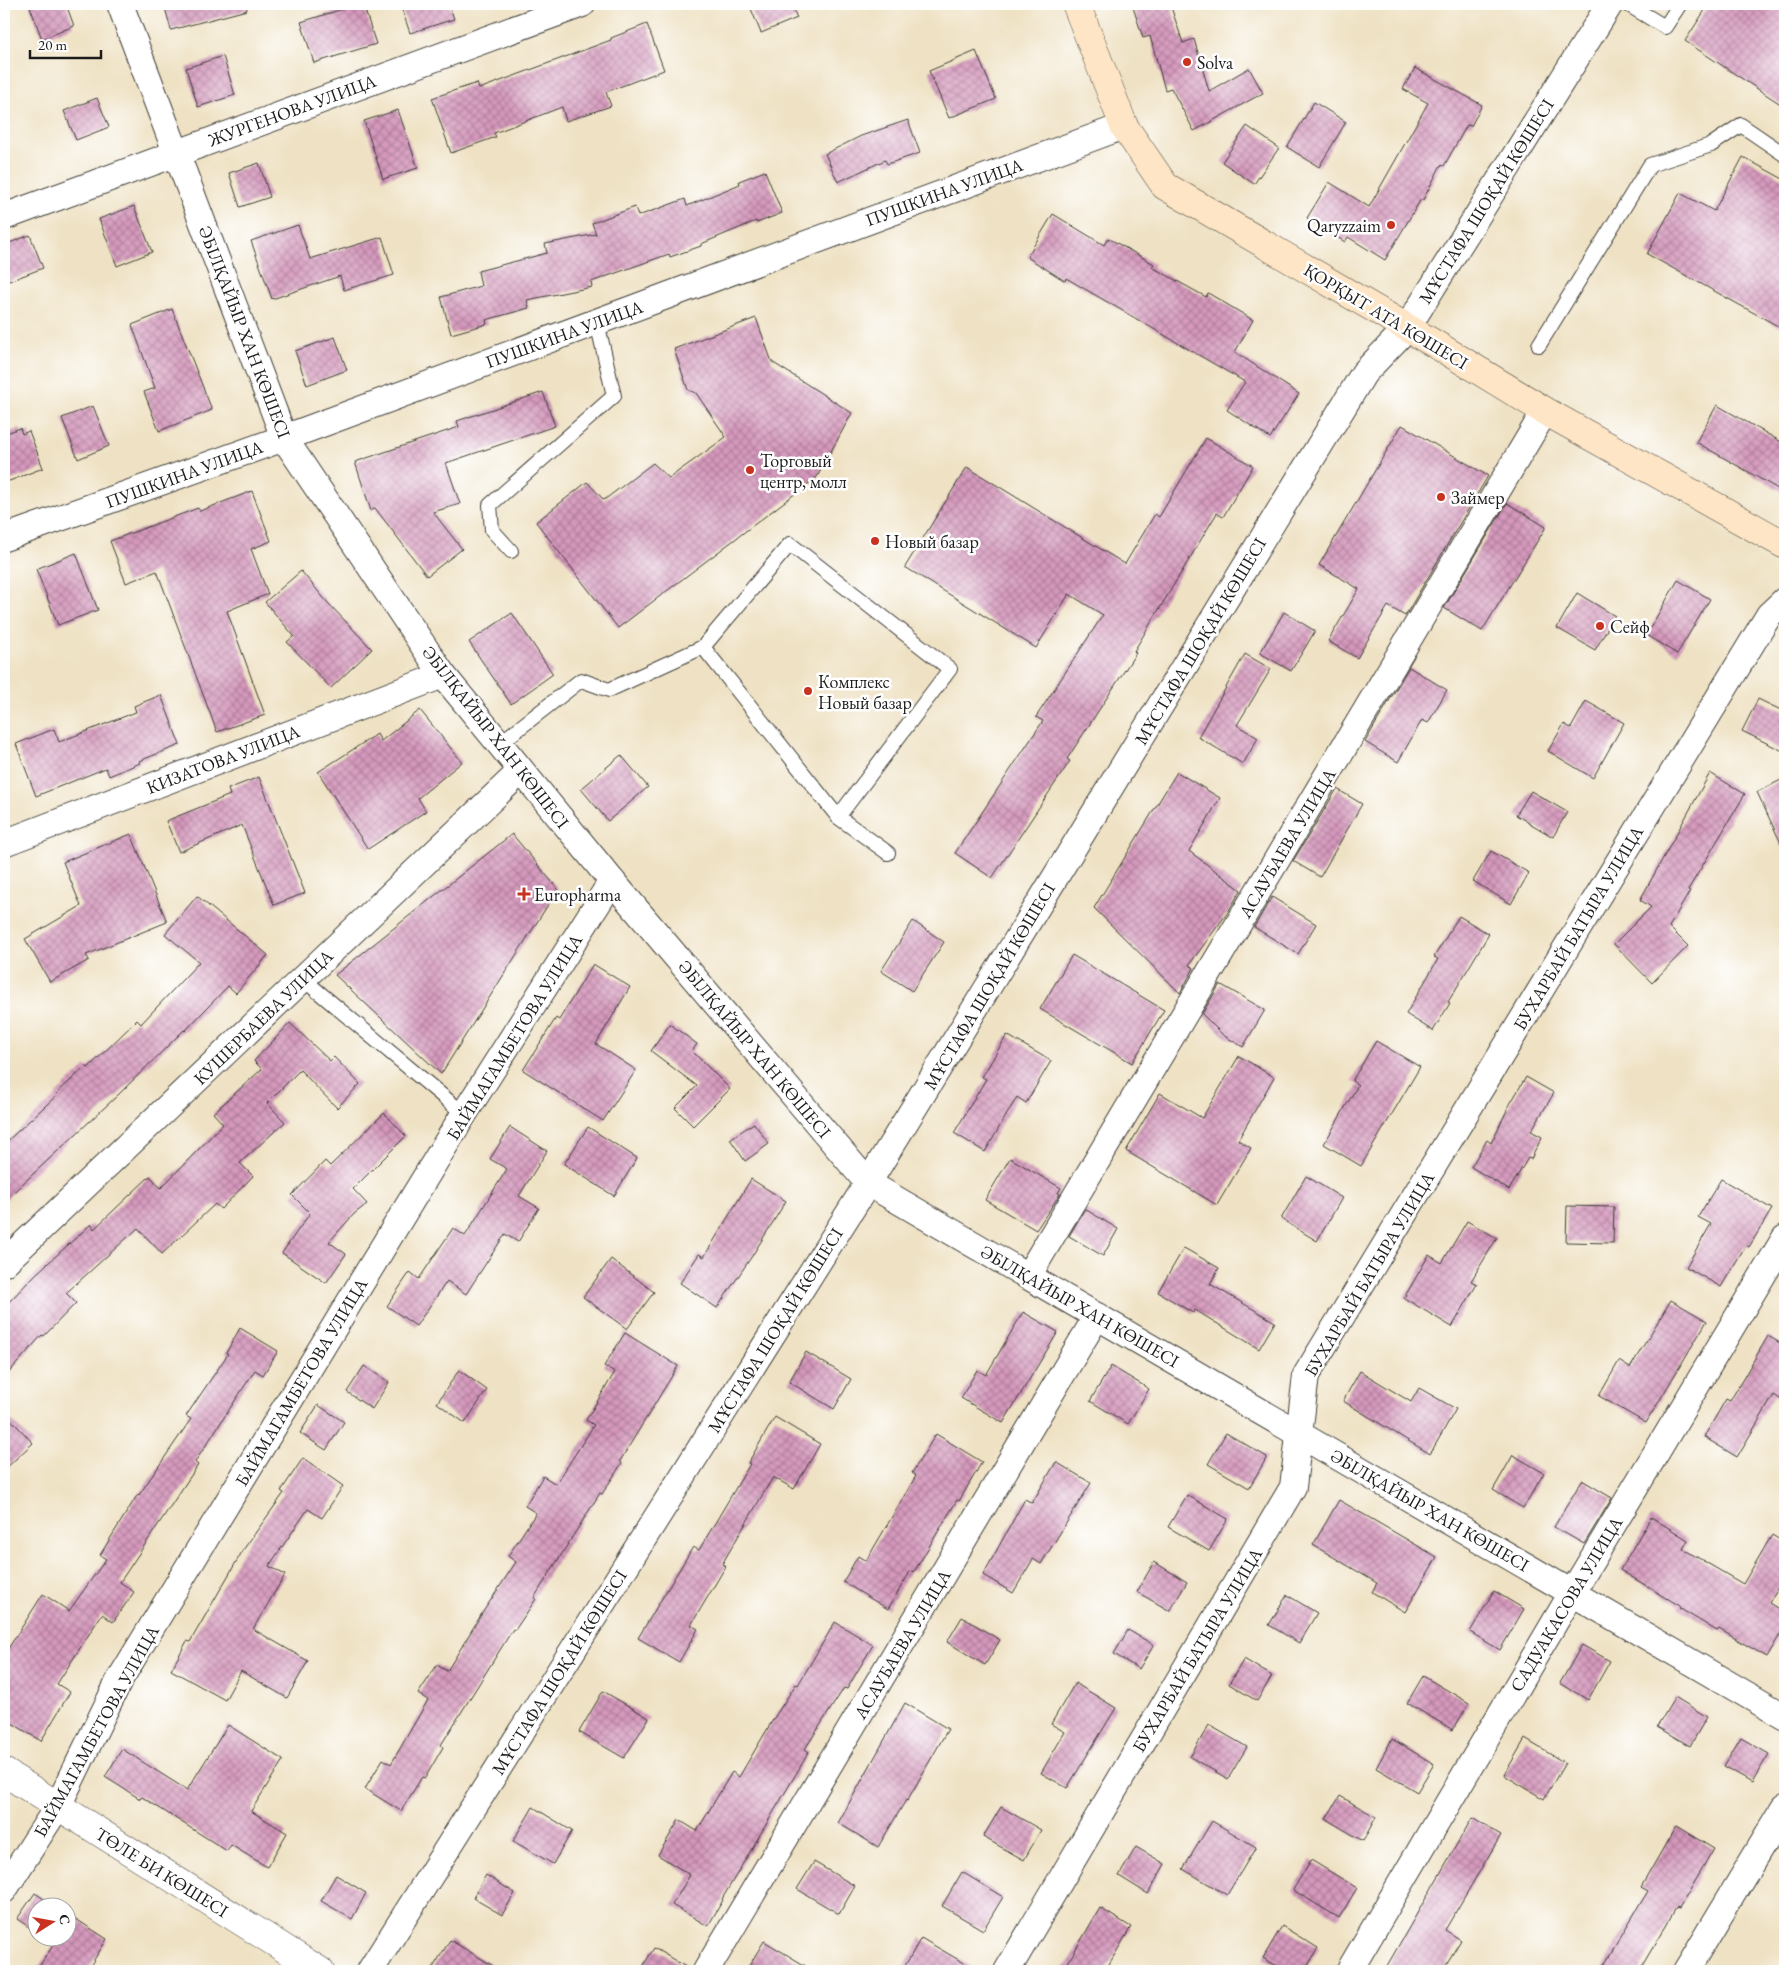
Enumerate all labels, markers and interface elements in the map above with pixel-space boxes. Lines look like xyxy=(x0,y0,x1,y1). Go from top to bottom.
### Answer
scale bar xyxy=(30,28,101,60)
text: 20 m xyxy=(38,35,67,54)
place label: Solva xyxy=(1197,51,1234,74)
marker: Solva xyxy=(1181,56,1193,68)
street label: ЖУРГЕНОВА УЛИЦА xyxy=(204,69,380,151)
street label: МҰСТАФА ШОҚАЙ КӨШЕСІ xyxy=(1413,94,1559,308)
street label: ПУШКИНА УЛИЦА xyxy=(862,153,1026,231)
place label: Qaryzzaim xyxy=(1307,214,1381,237)
marker: Qaryzzaim xyxy=(1385,219,1397,231)
street label: ӘБІЛҚАЙЫР ХАН КӨШЕСІ xyxy=(194,223,296,441)
street label: ҚОРҚЫТ АТА КӨШЕСІ xyxy=(1300,258,1472,374)
street label: ПУШКИНА УЛИЦА xyxy=(482,295,646,373)
street label: ПУШКИНА УЛИЦА xyxy=(102,435,266,513)
place label: Торговый центр, молл xyxy=(760,449,847,493)
marker: Торговый центр, молл xyxy=(744,464,756,476)
place label: Займер xyxy=(1451,486,1504,509)
marker: Займер xyxy=(1435,491,1447,503)
place label: Новый базар xyxy=(885,530,979,553)
street label: МҰСТАФА ШОҚАЙ КӨШЕСІ xyxy=(1129,533,1271,749)
marker: Новый базар xyxy=(869,535,881,547)
place label: Сейф xyxy=(1610,615,1650,638)
marker: Сейф xyxy=(1594,620,1606,632)
street label: ӘБІЛҚАЙЫР ХАН КӨШЕСІ xyxy=(418,641,574,833)
place label: Комплекс Новый базар xyxy=(818,670,912,714)
marker: Комплекс Новый базар xyxy=(802,685,814,697)
street label: КИЗАТОВА УЛИЦА xyxy=(143,719,303,799)
street label: АСАУБАЕВА УЛИЦА xyxy=(1233,764,1341,923)
street label: БУХАРБАЙ БАТЫРА УЛИЦА xyxy=(1508,821,1649,1034)
street label: МҰСТАФА ШОҚАЙ КӨШЕСІ xyxy=(918,878,1060,1094)
place label: Europharma xyxy=(534,883,622,906)
marker: Europharma xyxy=(518,888,530,900)
street label: БАЙМАГАМБЕТОВА УЛИЦА xyxy=(441,929,587,1144)
street label: КУШЕРБАЕВА УЛИЦА xyxy=(188,944,338,1090)
street label: ӘБІЛҚАЙЫР ХАН КӨШЕСІ xyxy=(674,955,836,1143)
street label: БУХАРБАЙ БАТЫРА УЛИЦА xyxy=(1299,1167,1440,1380)
street label: МҰСТАФА ШОҚАЙ КӨШЕСІ xyxy=(702,1223,848,1437)
street label: ӘБІЛҚАЙЫР ХАН КӨШЕСІ xyxy=(977,1240,1183,1372)
street label: БАЙМАГАМБЕТОВА УЛИЦА xyxy=(230,1273,373,1490)
street label: ӘБІЛҚАЙЫР ХАН КӨШЕСІ xyxy=(1327,1444,1533,1576)
street label: САДУАКАСОВА УЛИЦА xyxy=(1505,1512,1628,1696)
street label: БУХАРБАЙ БАТЫРА УЛИЦА xyxy=(1127,1543,1268,1756)
street label: МҰСТАФА ШОҚАЙ КӨШЕСІ xyxy=(486,1565,632,1779)
street label: АСАУБАЕВА УЛИЦА xyxy=(848,1565,956,1724)
street label: БАЙМАГАМБЕТОВА УЛИЦА xyxy=(28,1621,164,1841)
street label: ТӨЛЕ БИ КӨШЕСІ xyxy=(91,1822,233,1922)
north arrow xyxy=(28,1898,78,1948)
text: С xyxy=(55,1913,75,1926)

